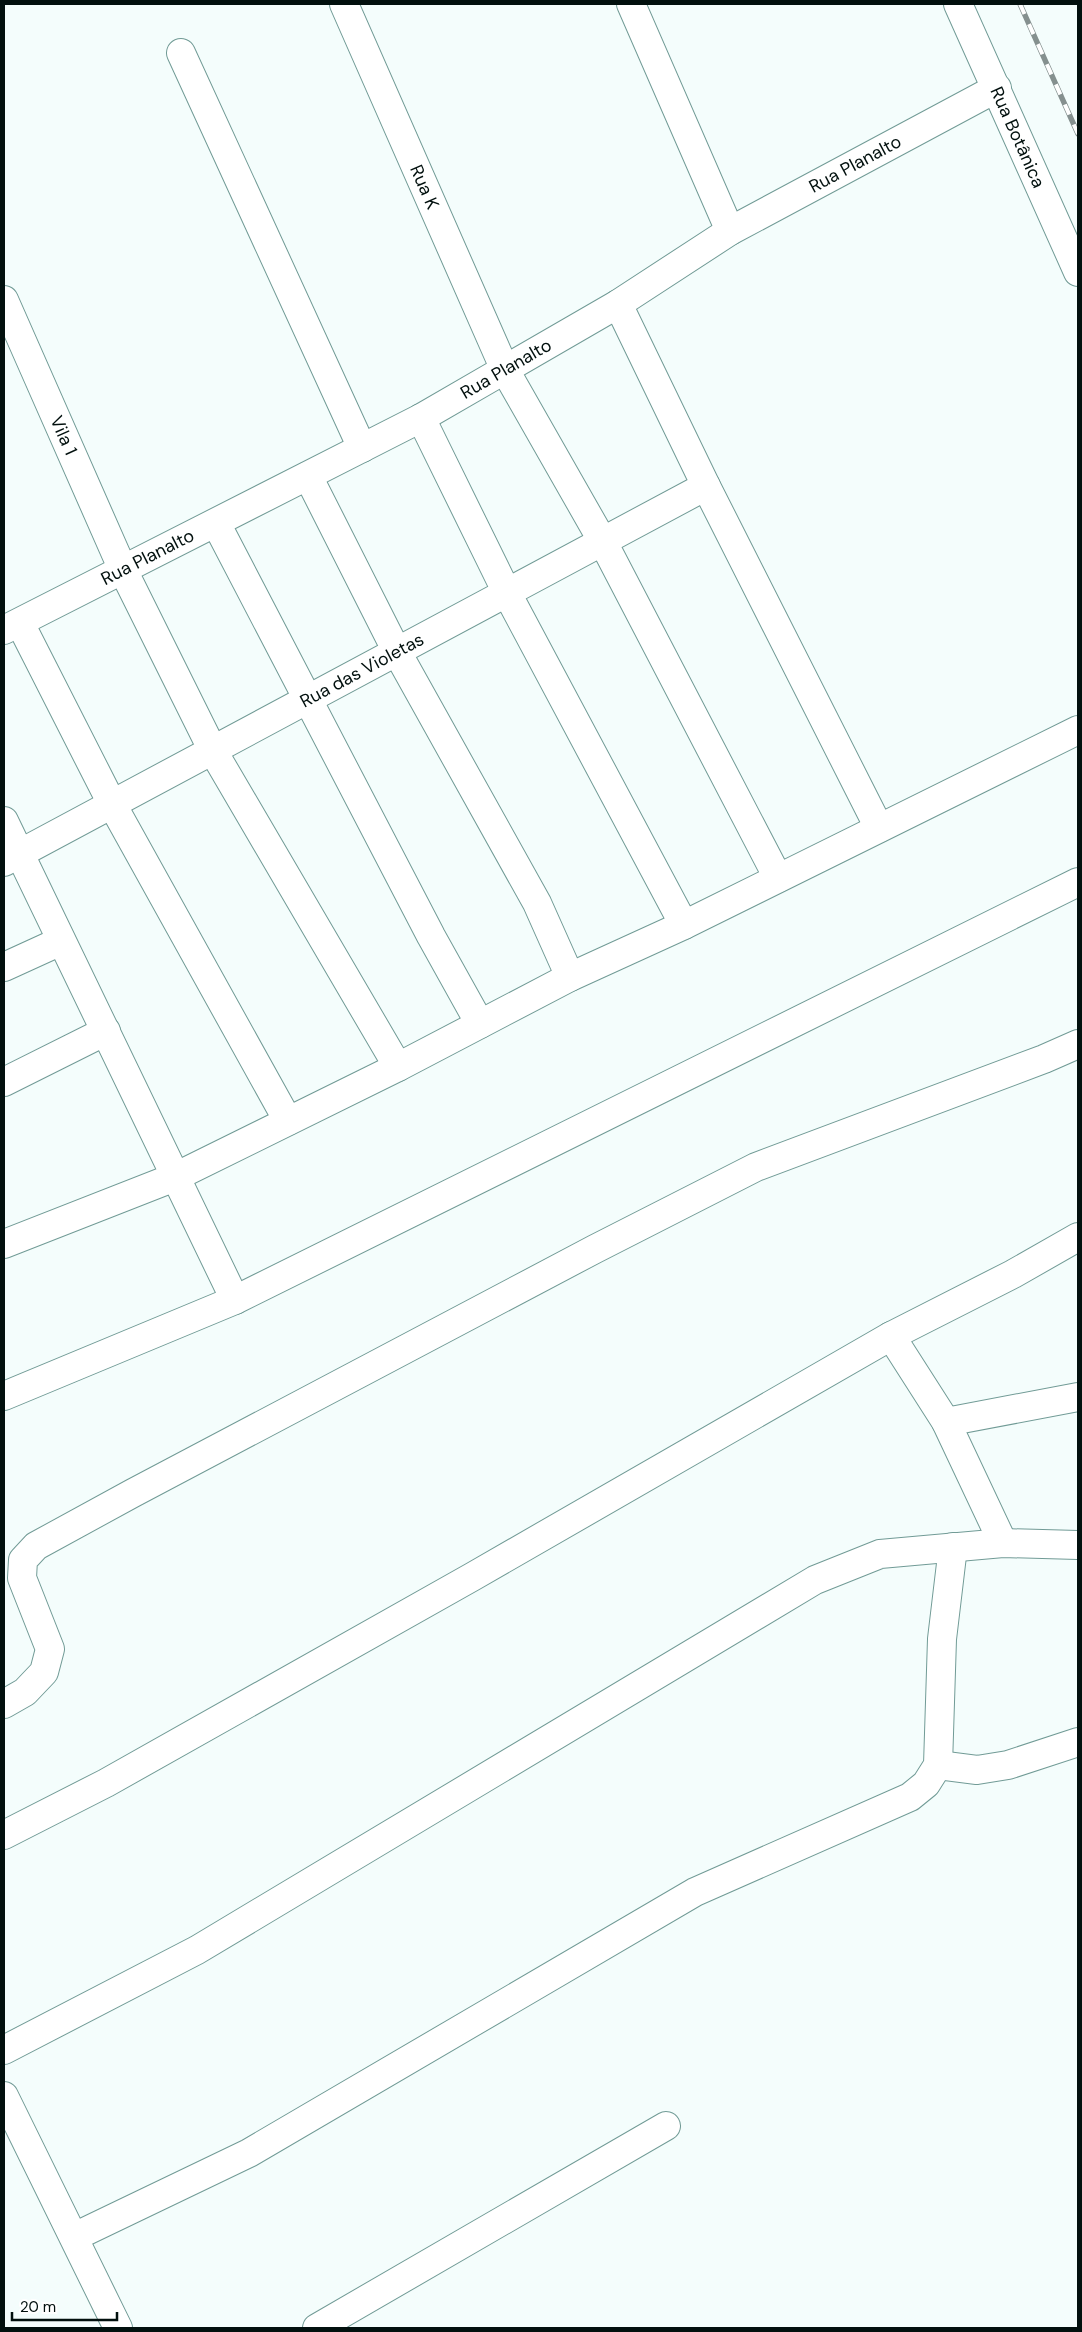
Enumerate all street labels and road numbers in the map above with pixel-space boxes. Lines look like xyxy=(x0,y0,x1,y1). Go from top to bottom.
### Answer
street label: Rua Botânica xyxy=(985,83,1051,192)
street label: Rua Planalto xyxy=(805,129,906,199)
street label: Rua K xyxy=(404,161,445,213)
street label: Rua Planalto xyxy=(456,333,556,405)
street label: Vila 1 xyxy=(45,412,83,459)
street label: Rua Planalto xyxy=(97,523,198,591)
street label: Rua das Violetas xyxy=(296,627,428,713)

